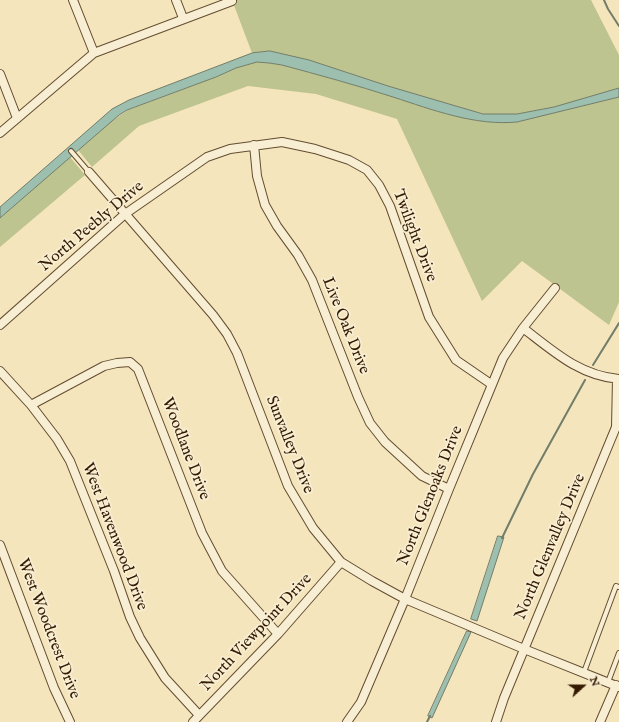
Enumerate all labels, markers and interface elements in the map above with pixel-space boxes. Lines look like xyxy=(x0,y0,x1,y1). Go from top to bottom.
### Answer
street label: North Peebly Drive xyxy=(36,178,148,276)
street label: Twilight Drive xyxy=(388,187,440,285)
street label: Live Oak Drive xyxy=(317,275,373,377)
street label: Sunvalley Drive xyxy=(261,393,317,497)
street label: Woodlane Drive xyxy=(157,395,213,503)
street label: North Glenoaks Drive xyxy=(394,423,468,569)
street label: West Havenwood Drive xyxy=(77,460,151,614)
street label: North Glenvalley Drive xyxy=(512,471,590,623)
street label: West Woodcrest Drive xyxy=(12,556,84,702)
street label: North Viewpoint Drive xyxy=(197,570,317,696)
north arrow xyxy=(563,666,603,706)
text: N xyxy=(586,675,602,689)

